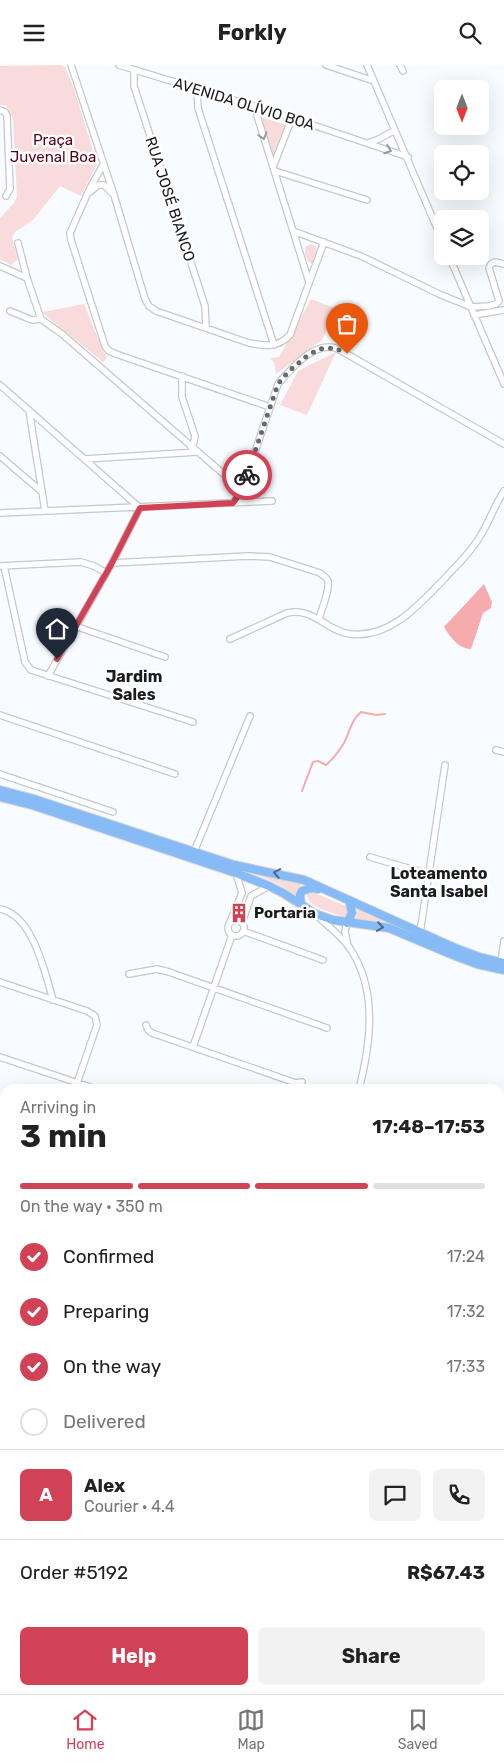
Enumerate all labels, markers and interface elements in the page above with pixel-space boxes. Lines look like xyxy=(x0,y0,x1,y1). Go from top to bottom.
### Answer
icon: menu xyxy=(20,19,48,47)
text: Forkly xyxy=(217,19,287,46)
icon: search xyxy=(456,19,484,47)
street label: AVENIDA OLÍVIO BOA xyxy=(171,74,317,134)
north arrow xyxy=(434,80,489,135)
map controls xyxy=(434,80,489,265)
park label: Praça Juvenal Boa xyxy=(10,131,96,166)
one-way arrow xyxy=(258,132,268,140)
street label: RUA JOSÉ BIANCO xyxy=(141,134,199,264)
one-way arrow xyxy=(383,144,391,154)
button: locate xyxy=(434,145,489,200)
button: layers xyxy=(434,210,489,265)
pin xyxy=(326,303,368,354)
icon: bag xyxy=(333,310,361,338)
courier xyxy=(222,450,272,500)
icon: bike xyxy=(233,461,261,489)
pin xyxy=(36,608,78,659)
icon: home xyxy=(43,615,71,643)
district label: Jardim Sales xyxy=(106,667,162,704)
district label: Loteamento Santa Isabel xyxy=(390,864,488,901)
one-way arrow xyxy=(272,869,281,879)
building icon: Portaria xyxy=(228,902,250,924)
place label: Portaria xyxy=(254,904,316,922)
one-way arrow xyxy=(376,921,385,931)
text: Arriving in xyxy=(20,1098,96,1117)
text: 17:48–17:53 xyxy=(372,1115,485,1138)
text: 3 min xyxy=(20,1117,107,1155)
text: On the way · 350 m xyxy=(20,1197,163,1216)
icon: check xyxy=(20,1243,48,1271)
text: Confirmed xyxy=(63,1245,154,1268)
text: 17:24 xyxy=(447,1247,485,1266)
icon: check xyxy=(20,1298,48,1326)
text: Preparing xyxy=(63,1300,149,1323)
text: 17:32 xyxy=(447,1302,485,1321)
icon: check xyxy=(20,1353,48,1381)
text: On the way xyxy=(63,1355,161,1378)
text: 17:33 xyxy=(447,1357,485,1376)
text: Delivered xyxy=(63,1410,146,1433)
button: chat xyxy=(369,1469,421,1521)
button: phone xyxy=(433,1469,485,1521)
text: Alex xyxy=(84,1474,125,1497)
text: A xyxy=(39,1483,53,1506)
text: Courier · 4.4 xyxy=(84,1497,175,1516)
text: Order #5192 xyxy=(20,1561,128,1584)
text: R$67.43 xyxy=(407,1561,485,1584)
button: Help xyxy=(20,1627,248,1685)
button: Share xyxy=(258,1627,485,1685)
tab: Home xyxy=(66,1706,105,1753)
tab: Map xyxy=(237,1706,265,1753)
tab: Saved xyxy=(398,1706,438,1753)

